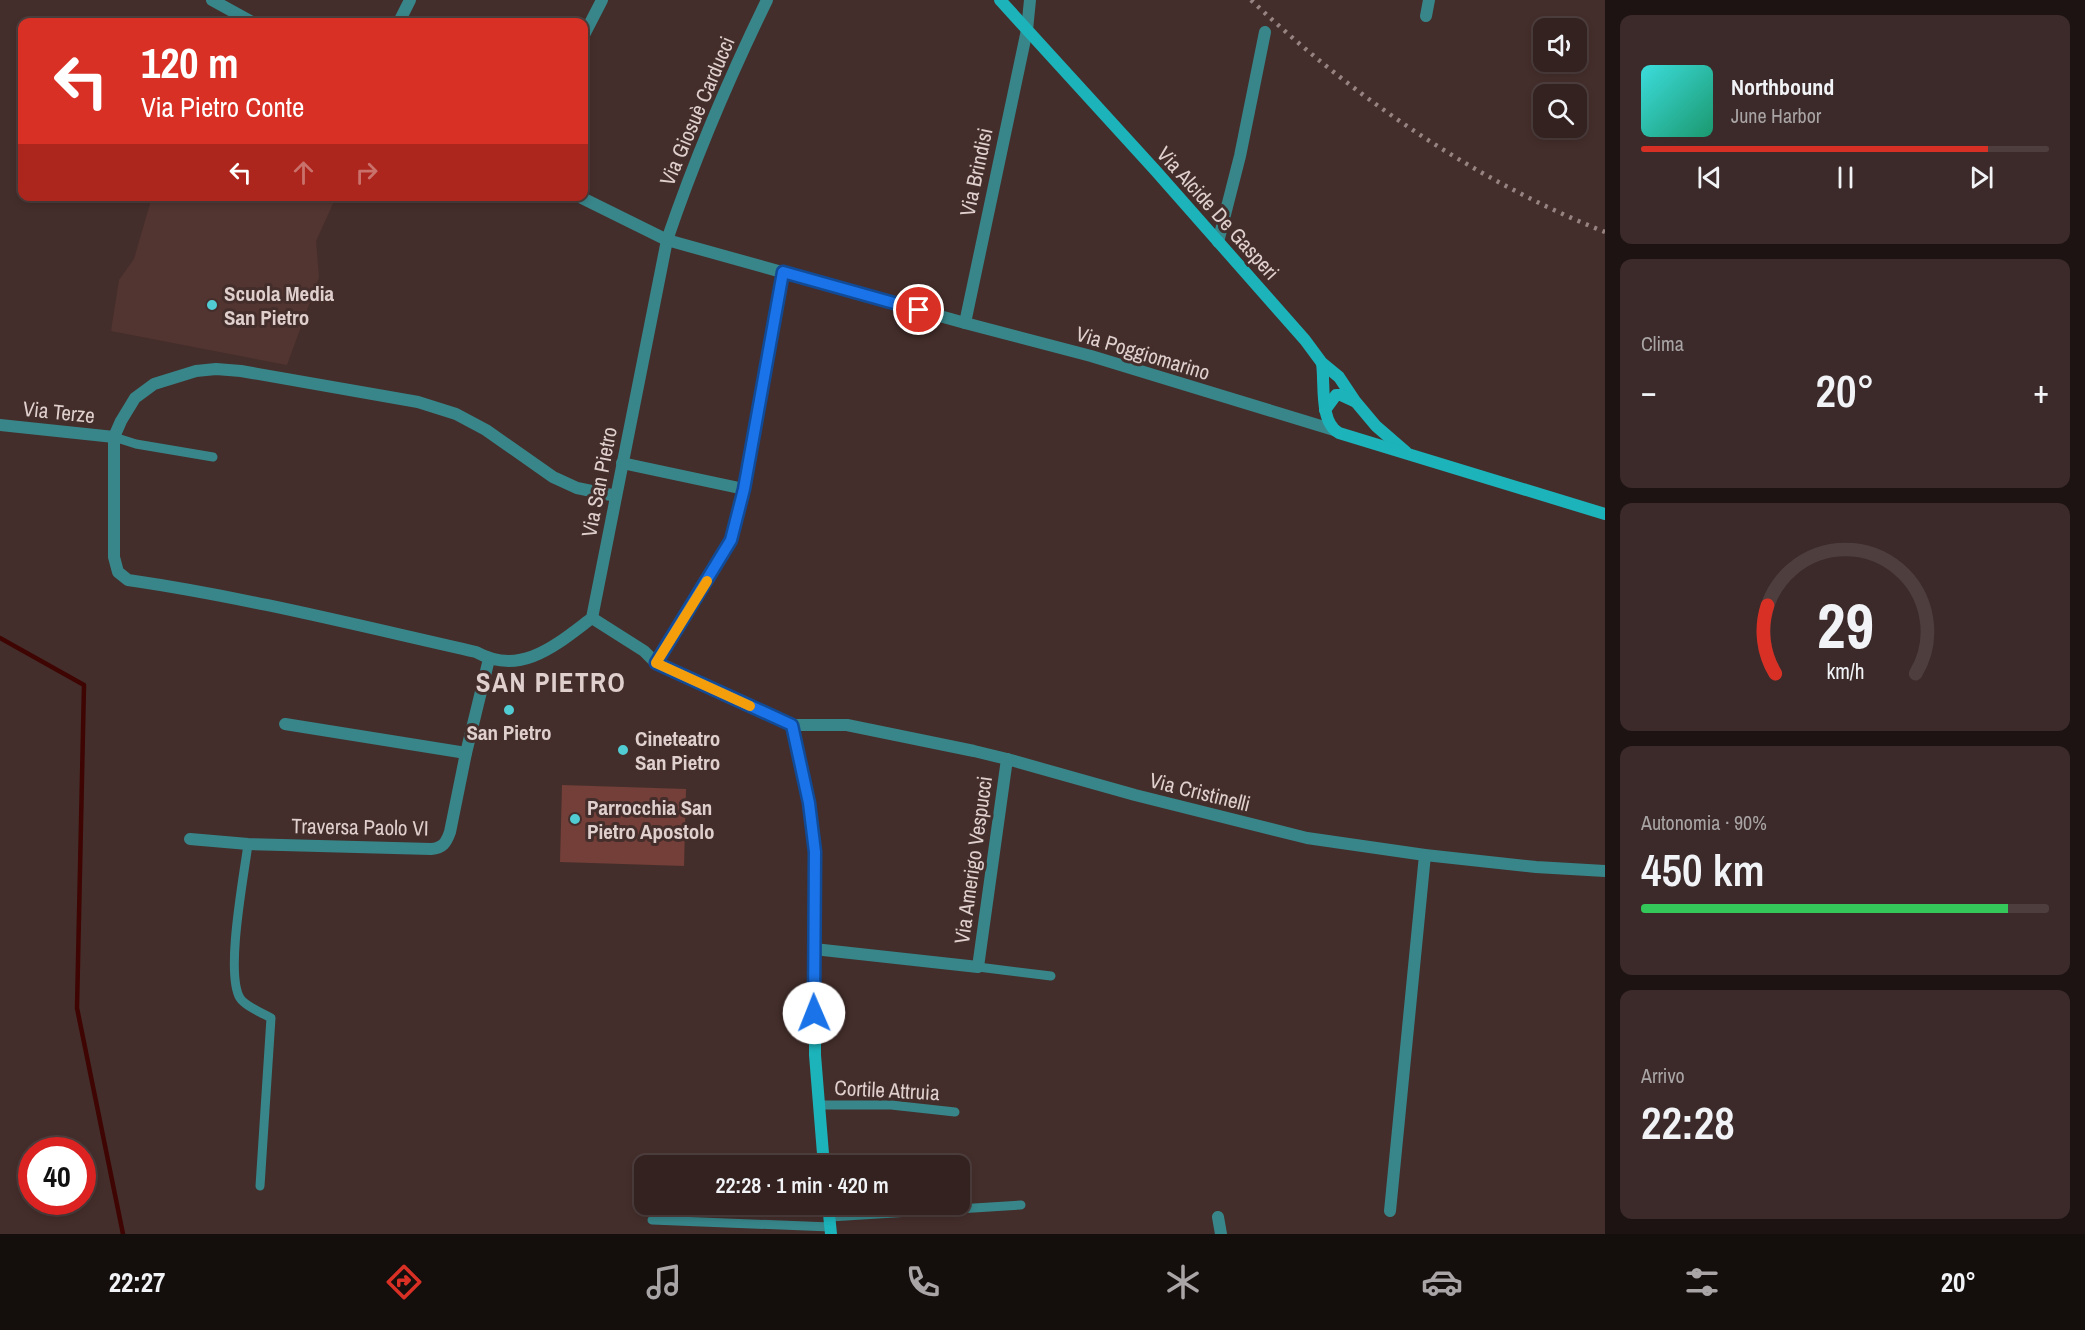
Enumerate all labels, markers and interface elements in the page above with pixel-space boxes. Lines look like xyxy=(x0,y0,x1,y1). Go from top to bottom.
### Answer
map controls xyxy=(1533,18,1587,138)
button: sound xyxy=(1533,18,1587,72)
street label: Via Giosuè Carducci xyxy=(652,32,742,190)
text: 120 m xyxy=(141,35,239,91)
icon: left xyxy=(42,42,120,120)
text: Northbound xyxy=(1731,72,1834,102)
button: search xyxy=(1533,84,1587,138)
text: Via Pietro Conte xyxy=(141,89,304,125)
text: June Harbor xyxy=(1731,102,1821,129)
street label: Via Brindisi xyxy=(952,125,1000,219)
street label: Via Alcide De Gasperi xyxy=(1150,140,1286,286)
icon: left xyxy=(224,156,257,189)
icon: ahead xyxy=(287,156,320,189)
icon: right xyxy=(350,156,383,189)
icon: previous xyxy=(1693,161,1726,194)
icon: pause xyxy=(1829,161,1862,194)
icon: next xyxy=(1965,161,1998,194)
place label: Scuola Media San Pietro xyxy=(224,279,334,332)
pin xyxy=(893,284,944,335)
icon: arrive xyxy=(902,293,935,326)
marker: Scuola Media San Pietro xyxy=(205,298,219,312)
street label: Via Poggiomarino xyxy=(1073,319,1213,387)
text: Clima xyxy=(1641,330,1684,357)
text: 20° xyxy=(1815,360,1875,421)
text: − xyxy=(1641,369,1657,413)
text: + xyxy=(2033,369,2049,413)
street label: Via Terze xyxy=(22,394,96,430)
street label: Via San Pietro xyxy=(574,424,624,540)
text: 29 xyxy=(1817,583,1873,667)
text: km/h xyxy=(1826,657,1864,686)
district label: SAN PIETRO xyxy=(476,664,626,700)
marker: San Pietro xyxy=(502,703,516,717)
place label: San Pietro xyxy=(466,718,552,747)
place label: Cineteatro San Pietro xyxy=(635,724,720,777)
marker: Cineteatro San Pietro xyxy=(616,743,630,757)
street label: Via Cristinelli xyxy=(1146,765,1254,819)
street label: Via Amerigo Vespucci xyxy=(947,774,999,946)
place label: Parrocchia San Pietro Apostolo xyxy=(587,793,715,846)
text: Autonomia · 90% xyxy=(1641,809,1767,836)
street label: Traversa Paolo VI xyxy=(291,811,429,843)
marker: Parrocchia San Pietro Apostolo xyxy=(568,812,582,826)
text: 450 km xyxy=(1641,839,1765,900)
position arrow xyxy=(782,981,846,1045)
text: Arrivo xyxy=(1641,1062,1685,1089)
street label: Cortile Attruia xyxy=(834,1073,941,1107)
text: 22:28 xyxy=(1641,1092,1735,1153)
speed limit sign: 40 xyxy=(18,1137,96,1215)
text: 22:28 · 1 min · 420 m xyxy=(715,1170,889,1200)
icon: directions xyxy=(383,1261,425,1303)
icon: music xyxy=(643,1261,685,1303)
icon: phone xyxy=(902,1261,944,1303)
icon: climate xyxy=(1162,1261,1204,1303)
icon: car xyxy=(1421,1261,1463,1303)
icon: filters xyxy=(1681,1261,1723,1303)
text: 22:27 xyxy=(109,1264,165,1300)
text: 20° xyxy=(1941,1264,1976,1300)

